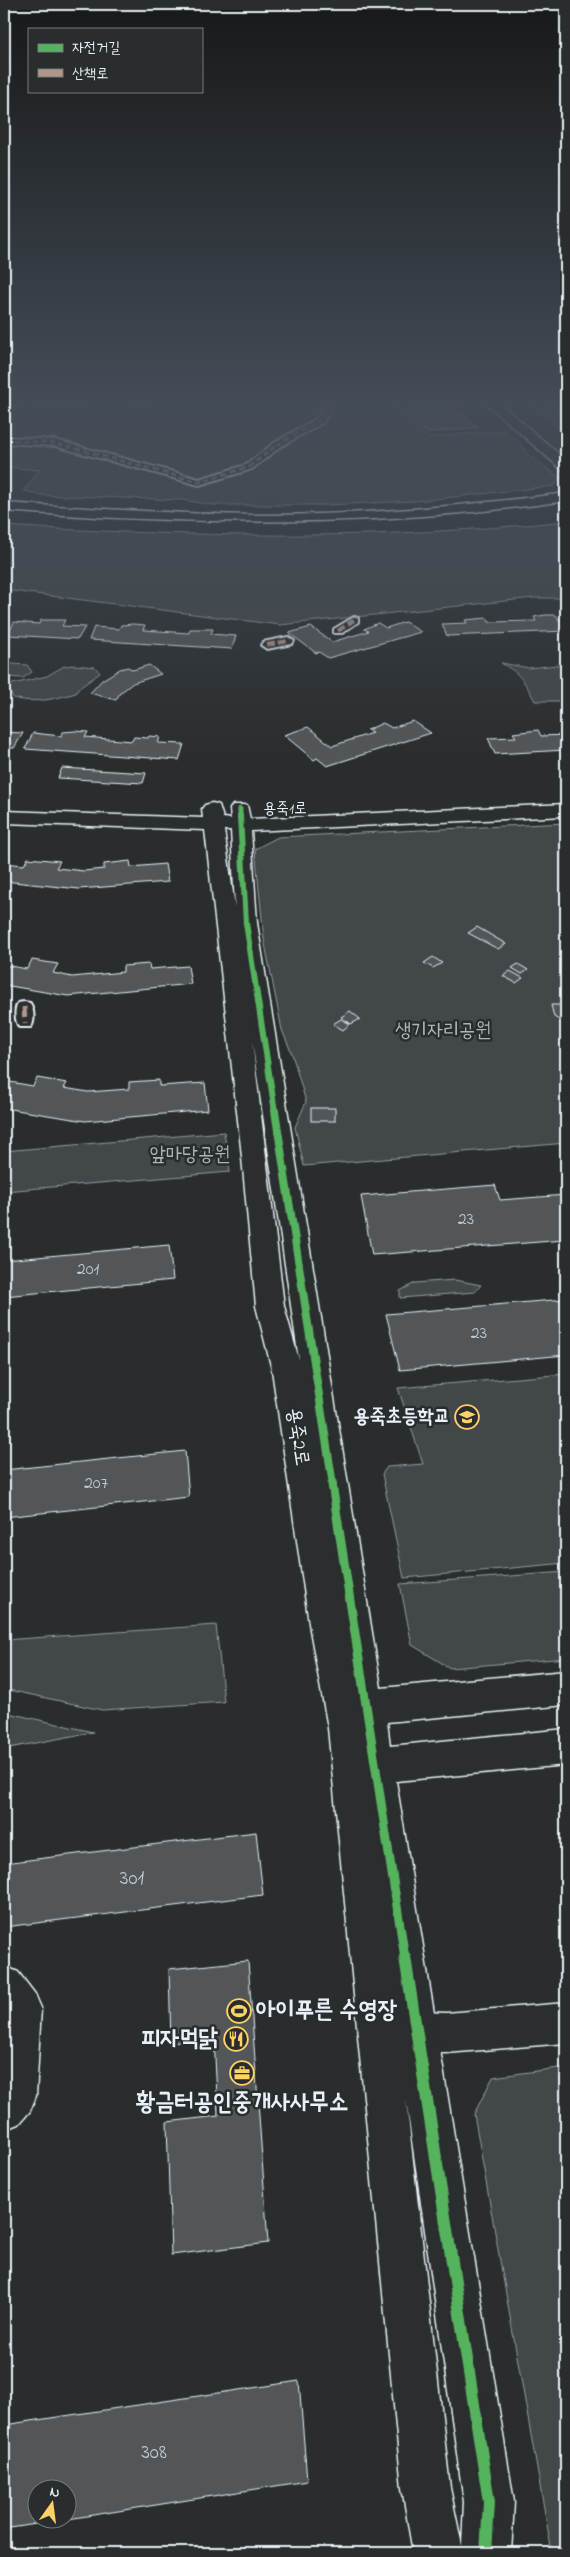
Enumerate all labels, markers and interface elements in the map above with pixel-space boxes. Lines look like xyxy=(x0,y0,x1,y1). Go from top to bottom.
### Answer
legend xyxy=(28,28,202,92)
text: 자전거길 xyxy=(72,37,120,59)
text: 산책로 xyxy=(72,63,108,85)
street label: 용죽1로 xyxy=(263,797,307,821)
park label: 생기자리공원 xyxy=(395,1017,491,1046)
park label: 앞마당공원 xyxy=(150,1141,230,1170)
house number: 23 xyxy=(458,1207,474,1233)
house number: 201 xyxy=(77,1257,99,1283)
house number: 23 xyxy=(471,1321,487,1347)
place label: 용죽초등학교 xyxy=(353,1403,450,1432)
school or university icon: 용죽초등학교 xyxy=(454,1404,480,1430)
street label: 용죽2로 xyxy=(278,1406,316,1468)
house number: 207 xyxy=(84,1471,109,1497)
house number: 301 xyxy=(120,1864,145,1894)
place label: 아이푸른 수영장 xyxy=(256,1994,398,2029)
sports icon: 아이푸른 수영장 xyxy=(226,1998,252,2024)
place label: 피자먹닭 xyxy=(141,2022,219,2057)
restaurant icon: 피자먹닭 xyxy=(223,2026,249,2052)
office icon: 황금터공인중개사사무소 xyxy=(229,2060,255,2086)
place label: 황금터공인중개사사무소 xyxy=(136,2086,348,2121)
house number: 308 xyxy=(141,2438,167,2468)
north arrow xyxy=(28,2480,78,2530)
text: N xyxy=(48,2482,62,2504)

